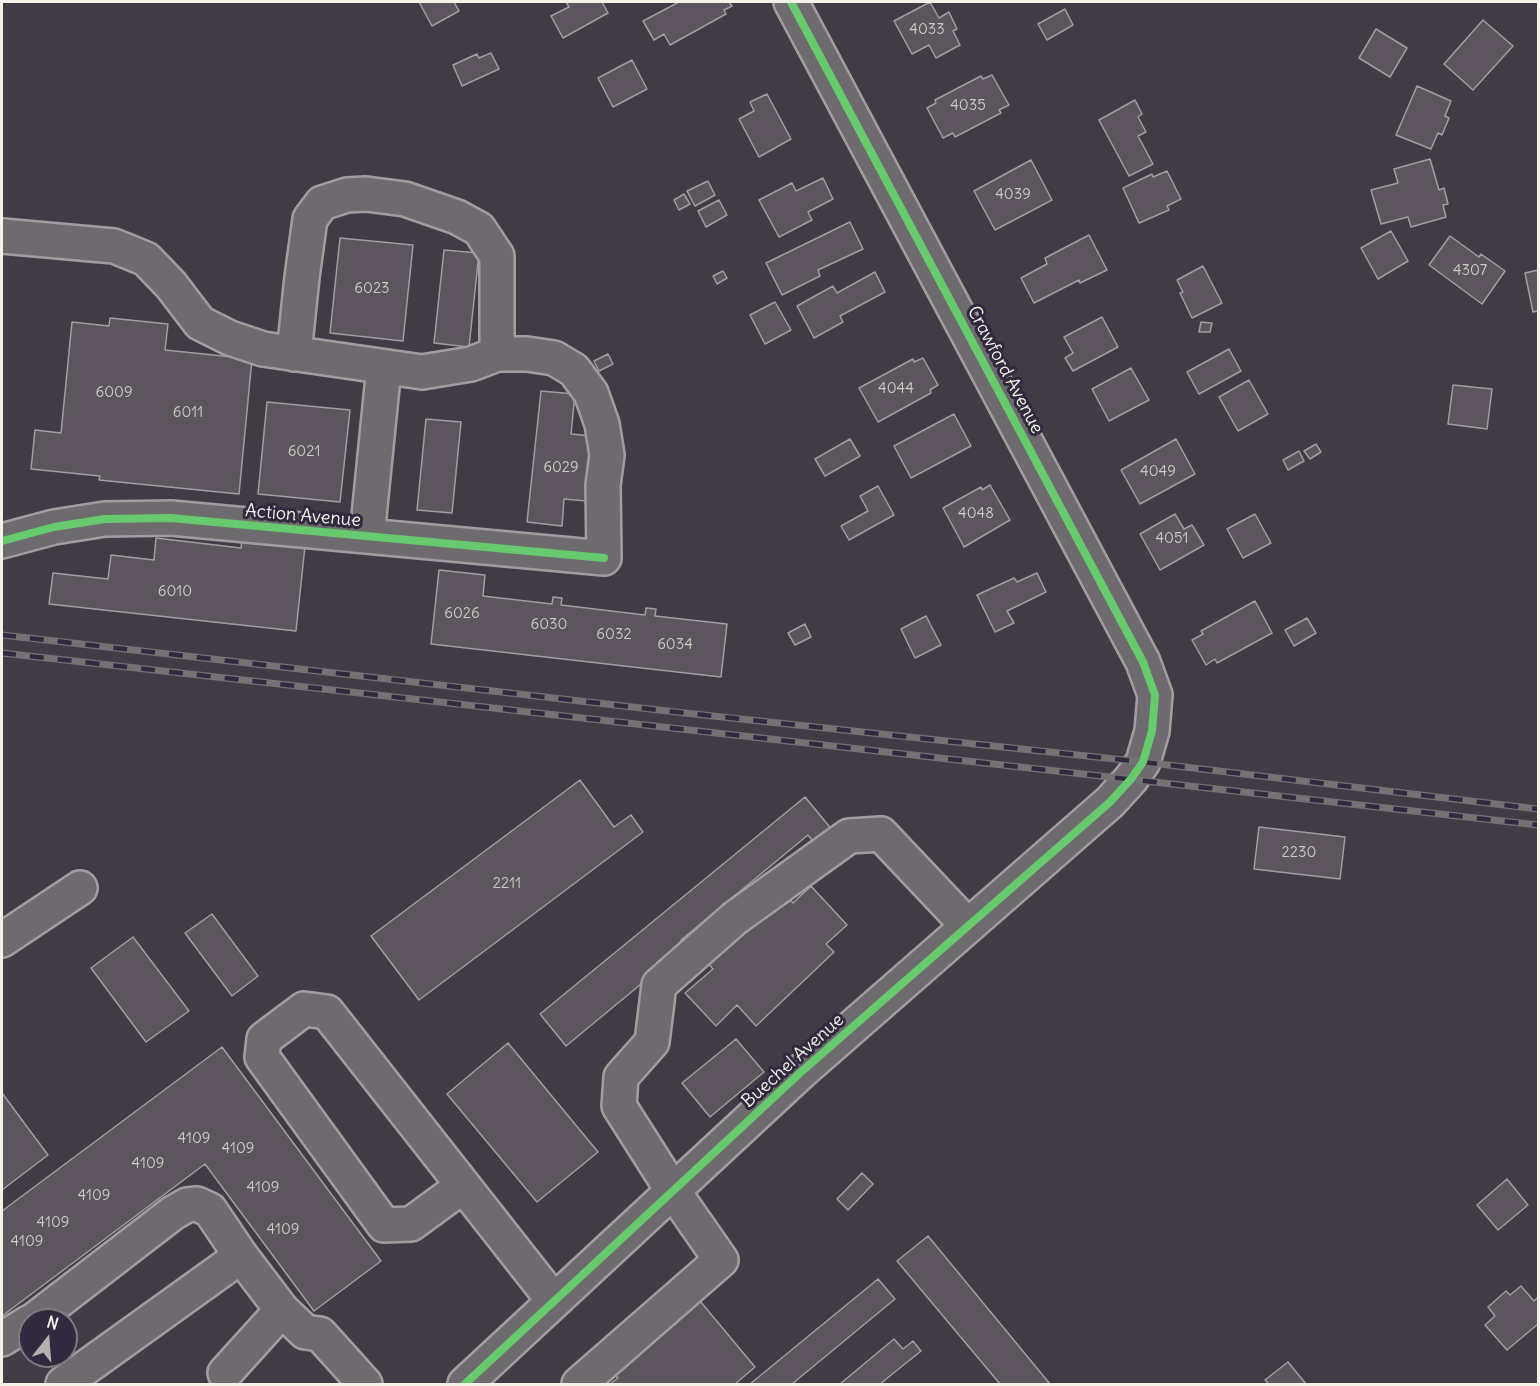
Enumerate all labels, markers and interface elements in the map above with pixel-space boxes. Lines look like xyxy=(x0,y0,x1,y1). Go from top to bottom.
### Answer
house number: 4033 xyxy=(909,21,945,39)
house number: 4035 xyxy=(950,97,986,115)
house number: 4039 xyxy=(995,186,1031,204)
house number: 4307 xyxy=(1453,262,1487,280)
house number: 6023 xyxy=(354,280,390,298)
street label: Crawford Avenue xyxy=(962,302,1048,438)
house number: 4044 xyxy=(878,380,914,398)
house number: 6009 xyxy=(95,384,133,402)
house number: 6011 xyxy=(173,404,203,422)
house number: 6021 xyxy=(288,443,320,461)
house number: 6029 xyxy=(543,459,579,477)
house number: 4049 xyxy=(1140,463,1176,481)
street label: Action Avenue xyxy=(244,500,362,532)
house number: 4048 xyxy=(958,505,994,523)
house number: 4051 xyxy=(1155,530,1189,548)
house number: 6010 xyxy=(158,583,192,601)
house number: 6026 xyxy=(444,605,480,623)
house number: 6030 xyxy=(531,616,567,634)
house number: 6032 xyxy=(596,626,632,644)
house number: 6034 xyxy=(657,636,693,654)
house number: 2230 xyxy=(1282,844,1316,862)
house number: 2211 xyxy=(493,875,521,893)
street label: Buechel Avenue xyxy=(738,1010,848,1112)
house number: 4109 xyxy=(178,1130,210,1148)
house number: 4109 xyxy=(222,1140,254,1158)
house number: 4109 xyxy=(132,1155,164,1173)
house number: 4109 xyxy=(247,1179,279,1197)
house number: 4109 xyxy=(78,1187,110,1205)
house number: 4109 xyxy=(37,1214,69,1232)
house number: 4109 xyxy=(267,1221,299,1239)
house number: 4109 xyxy=(11,1233,43,1251)
north arrow xyxy=(18,1308,78,1368)
text: N xyxy=(44,1312,61,1334)

